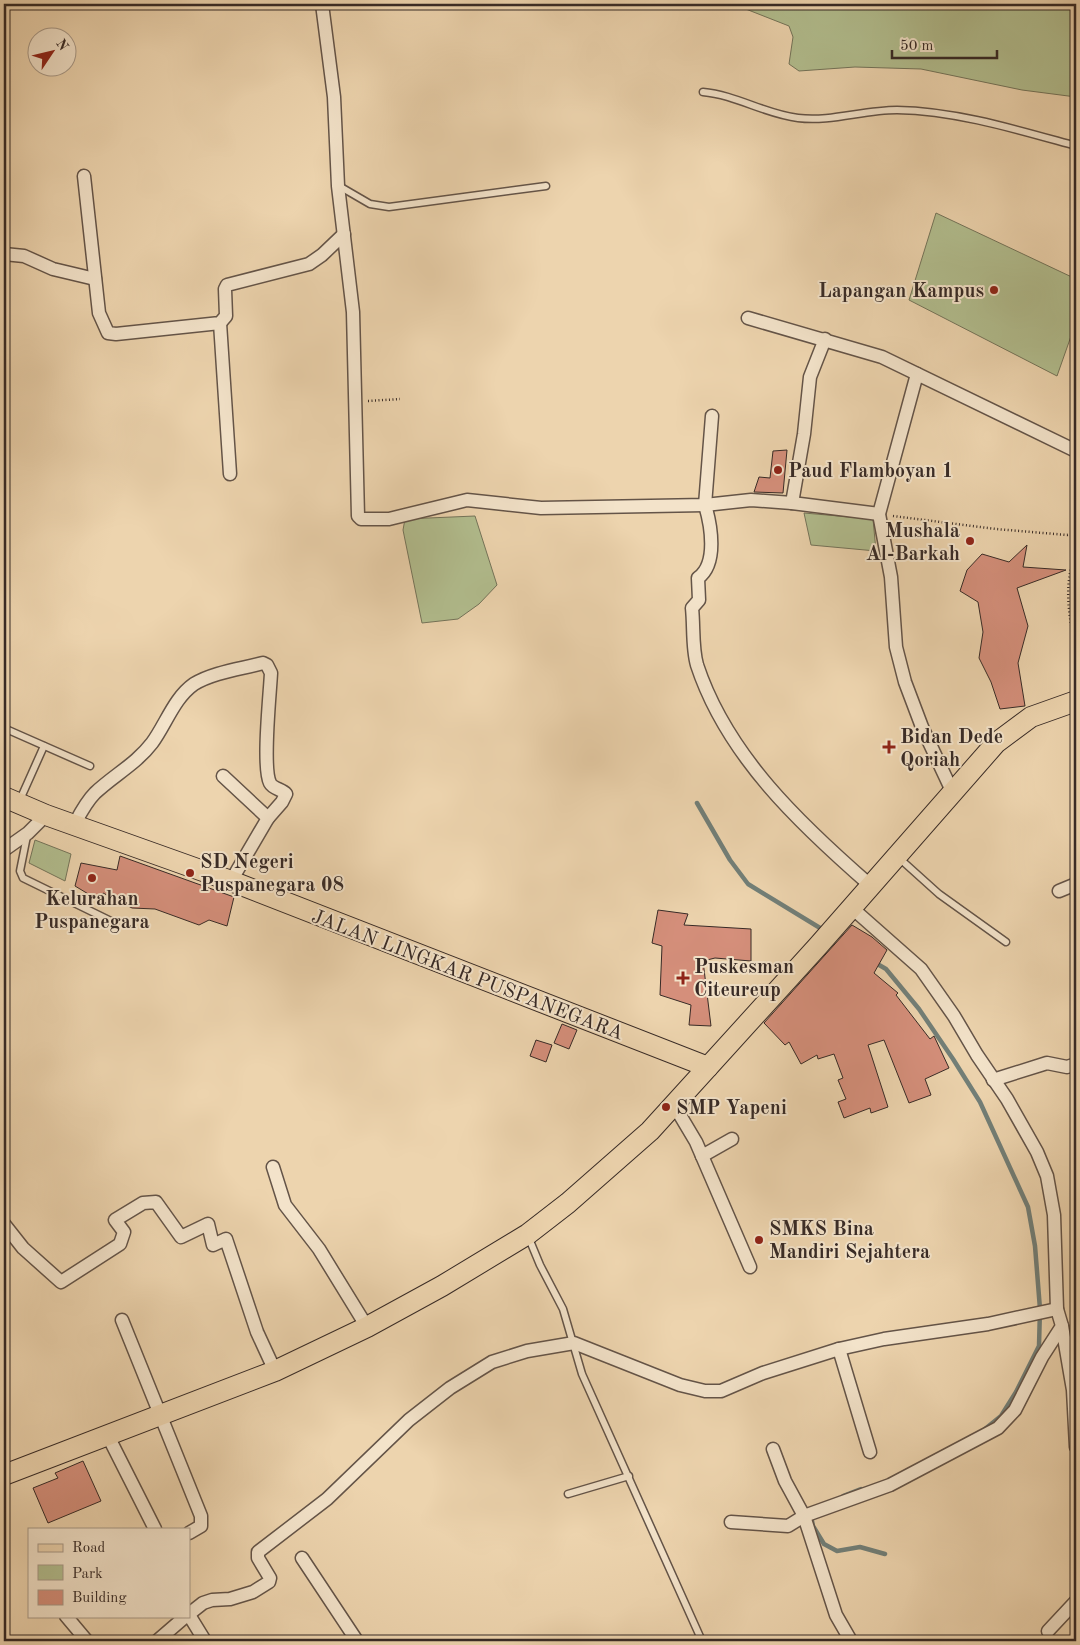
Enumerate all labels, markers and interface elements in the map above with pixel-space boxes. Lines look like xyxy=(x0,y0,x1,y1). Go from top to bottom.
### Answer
north arrow xyxy=(28,28,78,78)
scale bar xyxy=(892,28,998,60)
text: N xyxy=(53,37,71,54)
text: 50 m xyxy=(900,39,934,54)
place label: Lapangan Kampus xyxy=(818,282,984,302)
marker: Lapangan Kampus xyxy=(988,284,1000,296)
place label: Paud Flamboyan 1 xyxy=(788,462,953,482)
marker: Paud Flamboyan 1 xyxy=(772,464,784,476)
place label: Mushala Al-Barkah xyxy=(866,522,960,565)
marker: Mushala Al-Barkah xyxy=(964,535,976,547)
place label: Bidan Dede Qoriah xyxy=(900,728,1003,771)
marker: Bidan Dede Qoriah xyxy=(882,740,896,754)
place label: SD Negeri Puspanegara 08 xyxy=(200,853,344,896)
marker: SD Negeri Puspanegara 08 xyxy=(184,867,196,879)
marker: Kelurahan Puspanegara xyxy=(86,872,98,884)
place label: Kelurahan Puspanegara xyxy=(34,890,150,933)
street label: JALAN LINGKAR PUSPANEGARA xyxy=(309,907,626,1045)
place label: Puskesman Citeureup xyxy=(694,958,794,1001)
marker: Puskesman Citeureup xyxy=(676,971,690,985)
place label: SMP Yapeni xyxy=(676,1099,787,1119)
marker: SMP Yapeni xyxy=(660,1101,672,1113)
place label: SMKS Bina Mandiri Sejahtera xyxy=(769,1220,930,1263)
marker: SMKS Bina Mandiri Sejahtera xyxy=(753,1234,765,1246)
legend xyxy=(28,1528,190,1618)
text: Road xyxy=(72,1541,106,1556)
text: Park xyxy=(72,1567,103,1582)
text: Building xyxy=(72,1591,127,1606)

